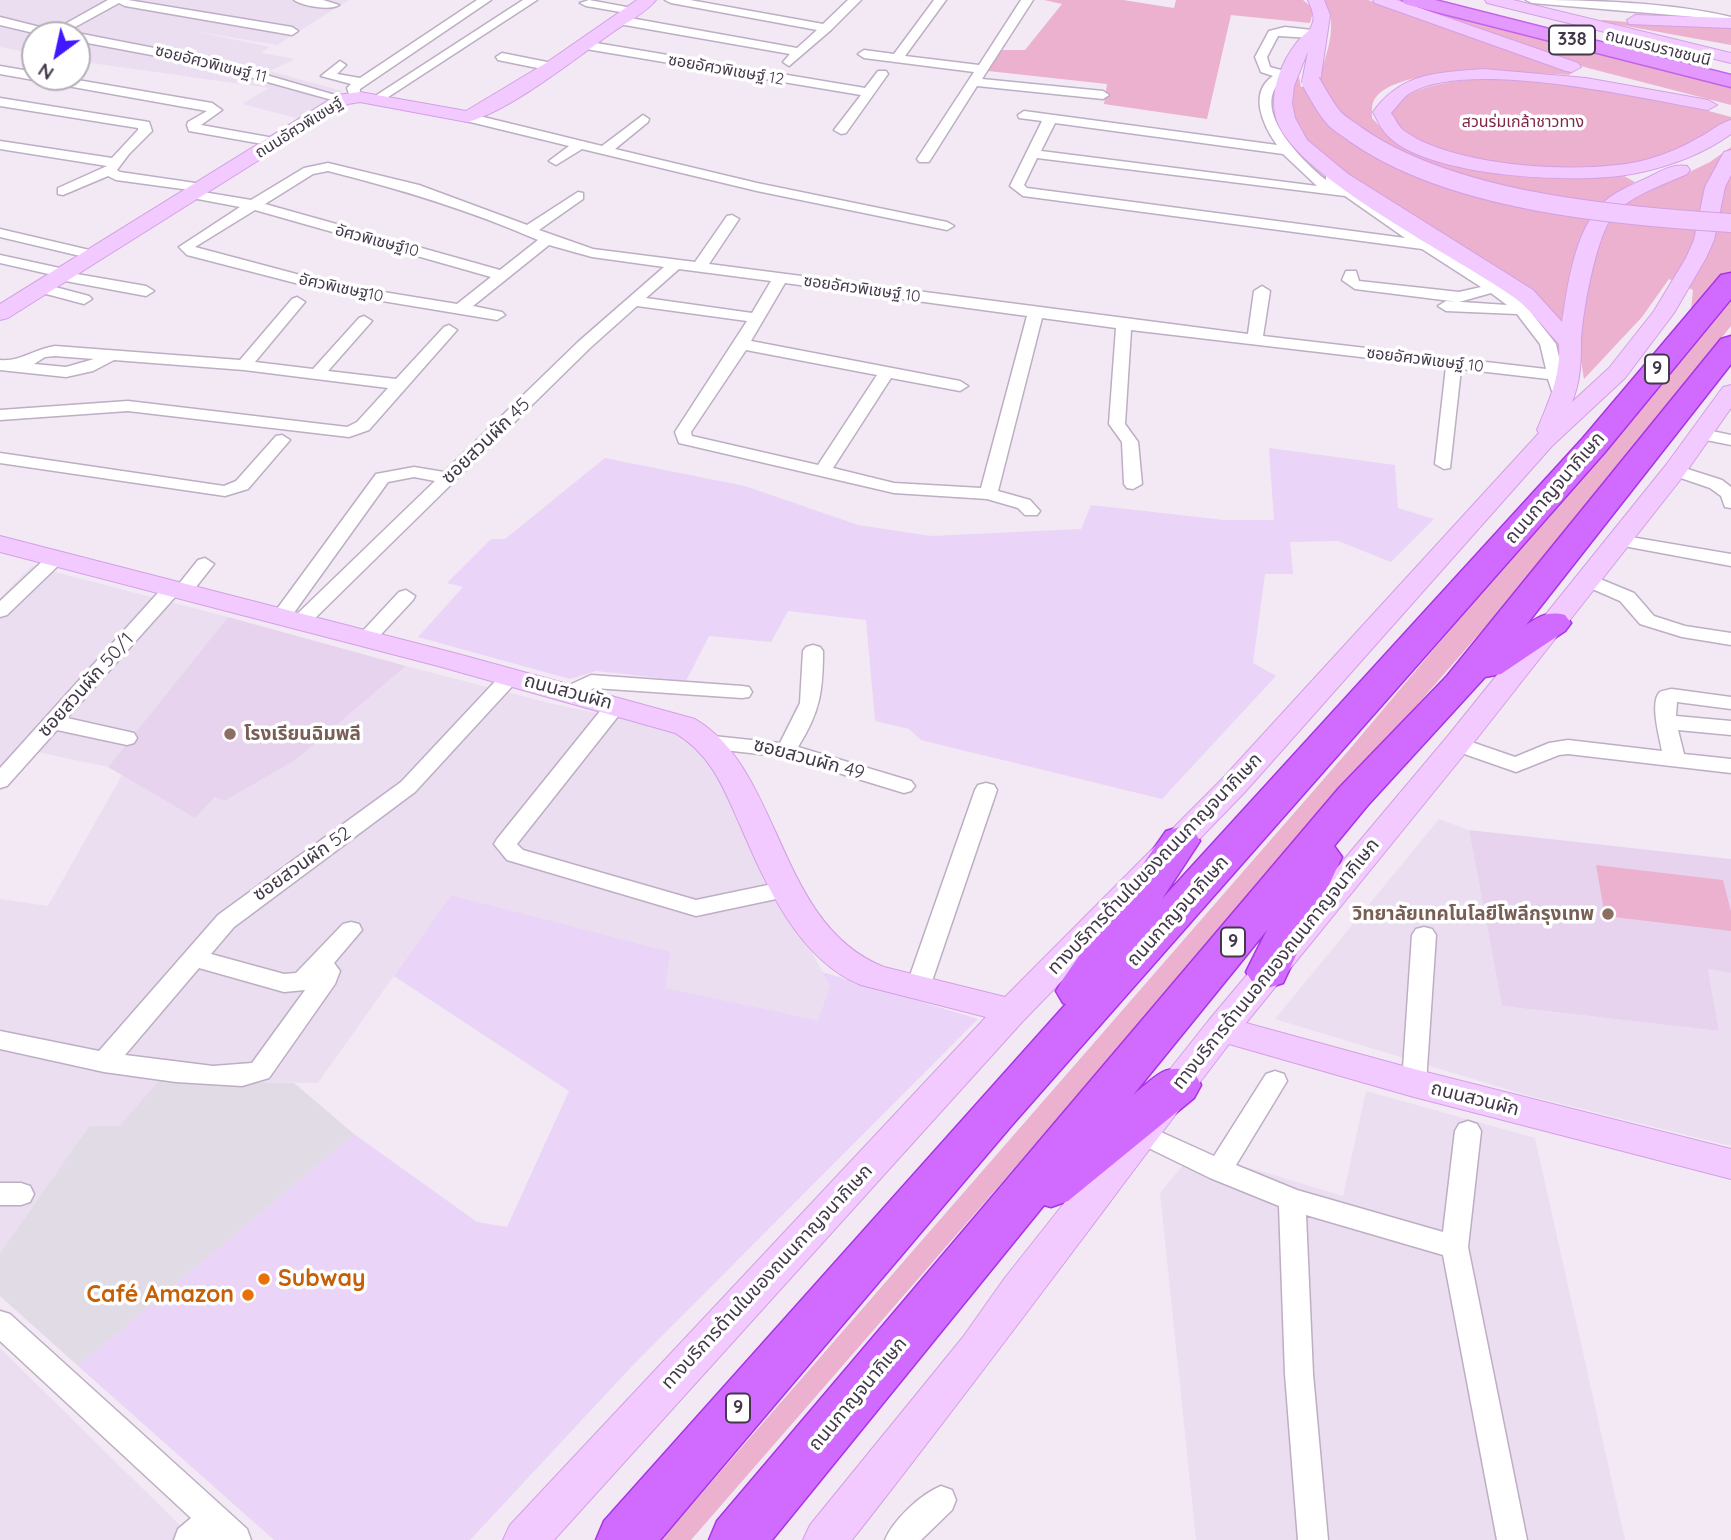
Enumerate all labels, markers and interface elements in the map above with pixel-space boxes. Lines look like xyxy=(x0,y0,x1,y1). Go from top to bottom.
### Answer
north arrow xyxy=(21,21,91,91)
road number: 338 xyxy=(1549,26,1595,55)
street label: ถนนบรมราชชนนี xyxy=(1603,26,1713,70)
street label: ซอยอัศวพิเชษฐ์ 11 xyxy=(153,41,269,87)
street label: ซอยอัศวพิเชษฐ์ 12 xyxy=(667,50,785,90)
text: N xyxy=(33,58,58,86)
street label: ถนนอัศวพิเชษฐ์ xyxy=(252,93,346,163)
park label: สวนร่มเกล้าชาวทาง xyxy=(1462,112,1584,132)
street label: อัศวพิเชษฐ์10 xyxy=(333,221,421,261)
street label: อัศวพิเชษฐ10 xyxy=(297,270,385,306)
street label: ซอยอัศวพิเชษฐ์ 10 xyxy=(802,271,922,307)
street label: ซอยอัศวพิเชษฐ์ 10 xyxy=(1365,343,1485,377)
road number: 9 xyxy=(1645,354,1669,384)
street label: ซอยสวนผัก 45 xyxy=(437,393,535,489)
street label: ถนนกาญจนาภิเษก xyxy=(1500,427,1610,549)
street label: ซอยสวนผัก 50/1 xyxy=(33,628,139,742)
street label: ถนนสวนผัก xyxy=(521,669,615,715)
place label: โรงเรียนฉิมพลี xyxy=(244,723,361,745)
marker: โรงเรียนฉิมพลี xyxy=(222,726,238,742)
street label: ซอยสวนผัก 49 xyxy=(751,733,867,785)
street label: ทางบริการด้านในของถนนกาญจนาภิเษก xyxy=(1043,748,1267,980)
street label: ซอยสวนผัก 52 xyxy=(249,822,355,906)
street label: ทางบริการด้านนอกของถนนกาญจนาภิเษก xyxy=(1168,834,1384,1094)
street label: ถนนกาญจนาภิเษก xyxy=(1122,851,1234,971)
place label: วิทยาลัยเทคโนโลยีโพลีกรุงเทพ xyxy=(1353,903,1594,925)
marker: วิทยาลัยเทคโนโลยีโพลีกรุงเทพ xyxy=(1600,906,1616,922)
road number: 9 xyxy=(1221,928,1245,957)
street label: ถนนสวนผัก xyxy=(1428,1077,1522,1121)
street label: ทางบริการด้านในของถนนกาญจนาภิเษก xyxy=(657,1160,877,1394)
place label: Subway xyxy=(278,1265,365,1293)
marker: Subway xyxy=(256,1271,272,1287)
place label: Café Amazon xyxy=(86,1281,234,1309)
marker: Café Amazon xyxy=(240,1287,256,1303)
street label: ถนนกาญจนาภิเษก xyxy=(804,1333,912,1455)
road number: 9 xyxy=(726,1394,750,1422)

